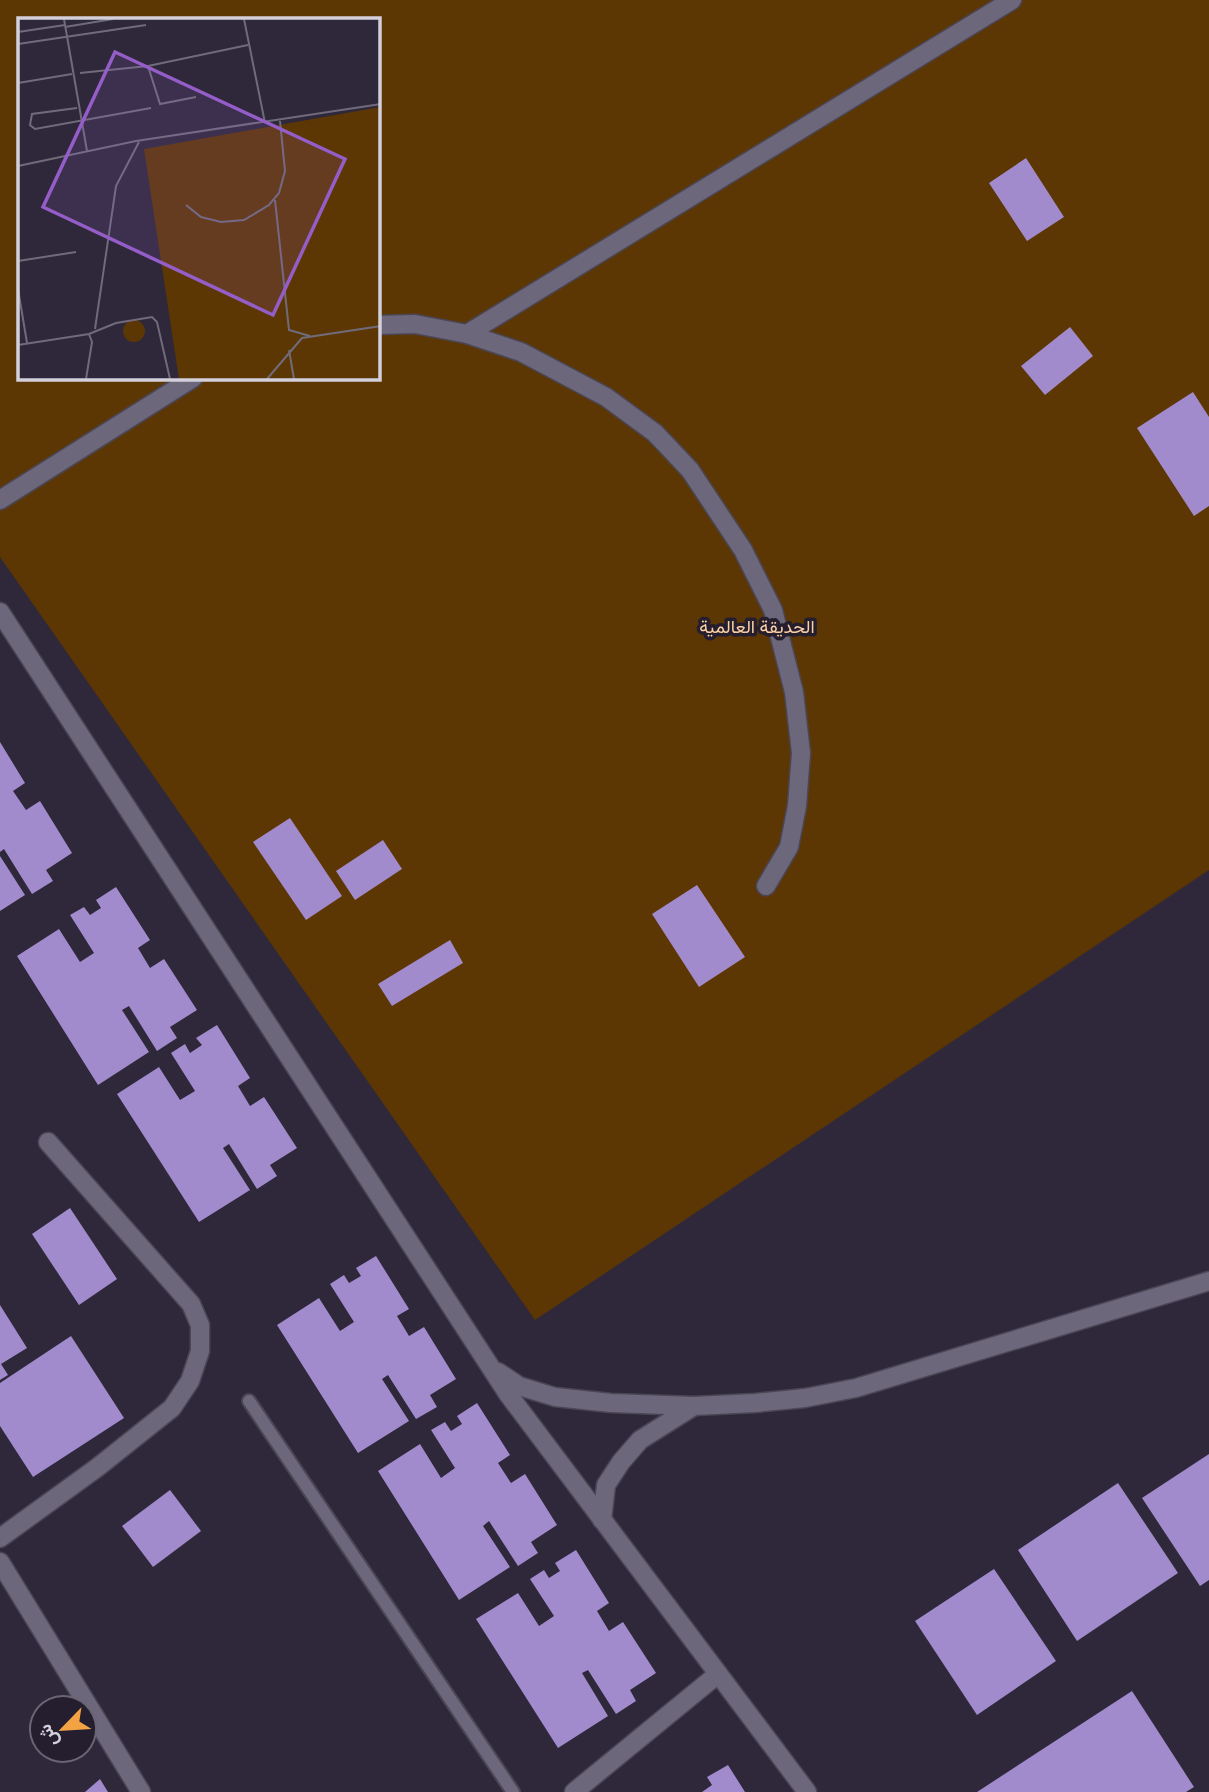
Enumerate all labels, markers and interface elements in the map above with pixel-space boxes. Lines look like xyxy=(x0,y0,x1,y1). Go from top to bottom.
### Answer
inset map xyxy=(18,18,380,380)
park label: الحديقة العالمية xyxy=(699,616,815,637)
north arrow xyxy=(28,1694,98,1764)
text: ش xyxy=(33,1721,63,1751)

